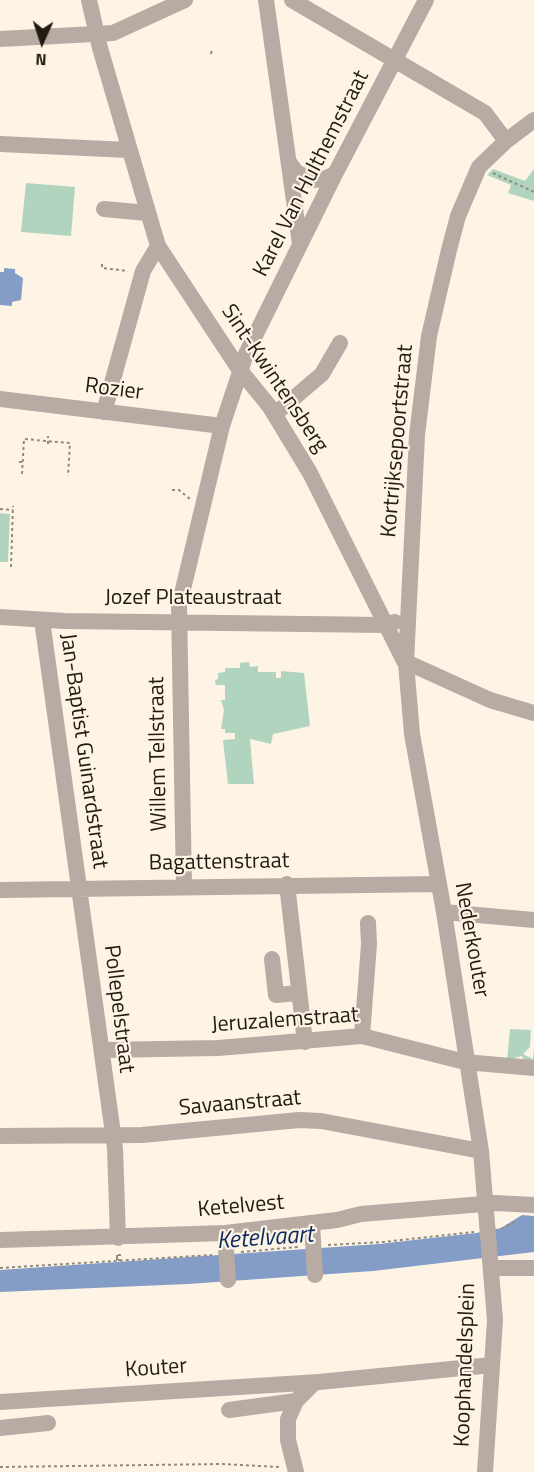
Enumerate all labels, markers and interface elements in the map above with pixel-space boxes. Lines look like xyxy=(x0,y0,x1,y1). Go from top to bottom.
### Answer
north arrow xyxy=(12,12,72,72)
text: N xyxy=(35,48,47,72)
street label: Karel Van Hulthemstraat xyxy=(249,67,375,281)
street label: Sint-Kwintensberg xyxy=(215,300,333,458)
street label: Kortrijksepoortstraat xyxy=(376,343,420,539)
street label: Rozier xyxy=(83,373,145,407)
street label: Jozef Plateaustraat xyxy=(105,586,281,612)
street label: Jan-Baptist Guinardstraat xyxy=(53,632,113,870)
street label: Willem Tellstraat xyxy=(144,676,174,832)
street label: Bagattenstraat xyxy=(148,849,290,877)
street label: Nederkouter xyxy=(448,880,494,1000)
street label: Pollepelstraat xyxy=(97,943,139,1075)
street label: Jeruzalemstraat xyxy=(210,1003,360,1039)
street label: Savaanstraat xyxy=(178,1086,302,1122)
street label: Ketelvest xyxy=(197,1190,285,1224)
water label: Ketelvaart xyxy=(216,1221,314,1257)
street label: Koophandelsplein xyxy=(450,1283,482,1447)
street label: Kouter xyxy=(124,1354,188,1384)

